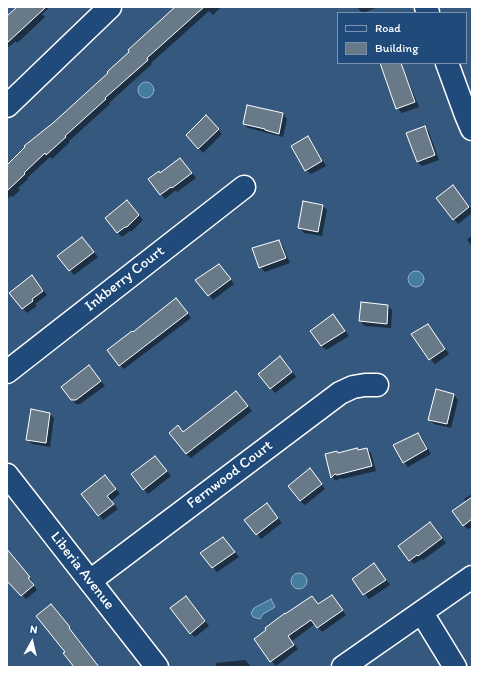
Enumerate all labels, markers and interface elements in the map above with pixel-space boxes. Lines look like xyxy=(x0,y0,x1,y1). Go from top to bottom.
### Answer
legend xyxy=(337,12,467,64)
text: Road xyxy=(375,21,401,35)
text: Building xyxy=(375,41,418,55)
street label: Inkberry Court xyxy=(82,242,168,316)
street label: Fernwood Court xyxy=(184,437,276,513)
street label: Liberia Avenue xyxy=(46,528,118,614)
north arrow xyxy=(12,622,52,662)
text: N xyxy=(29,623,38,637)

